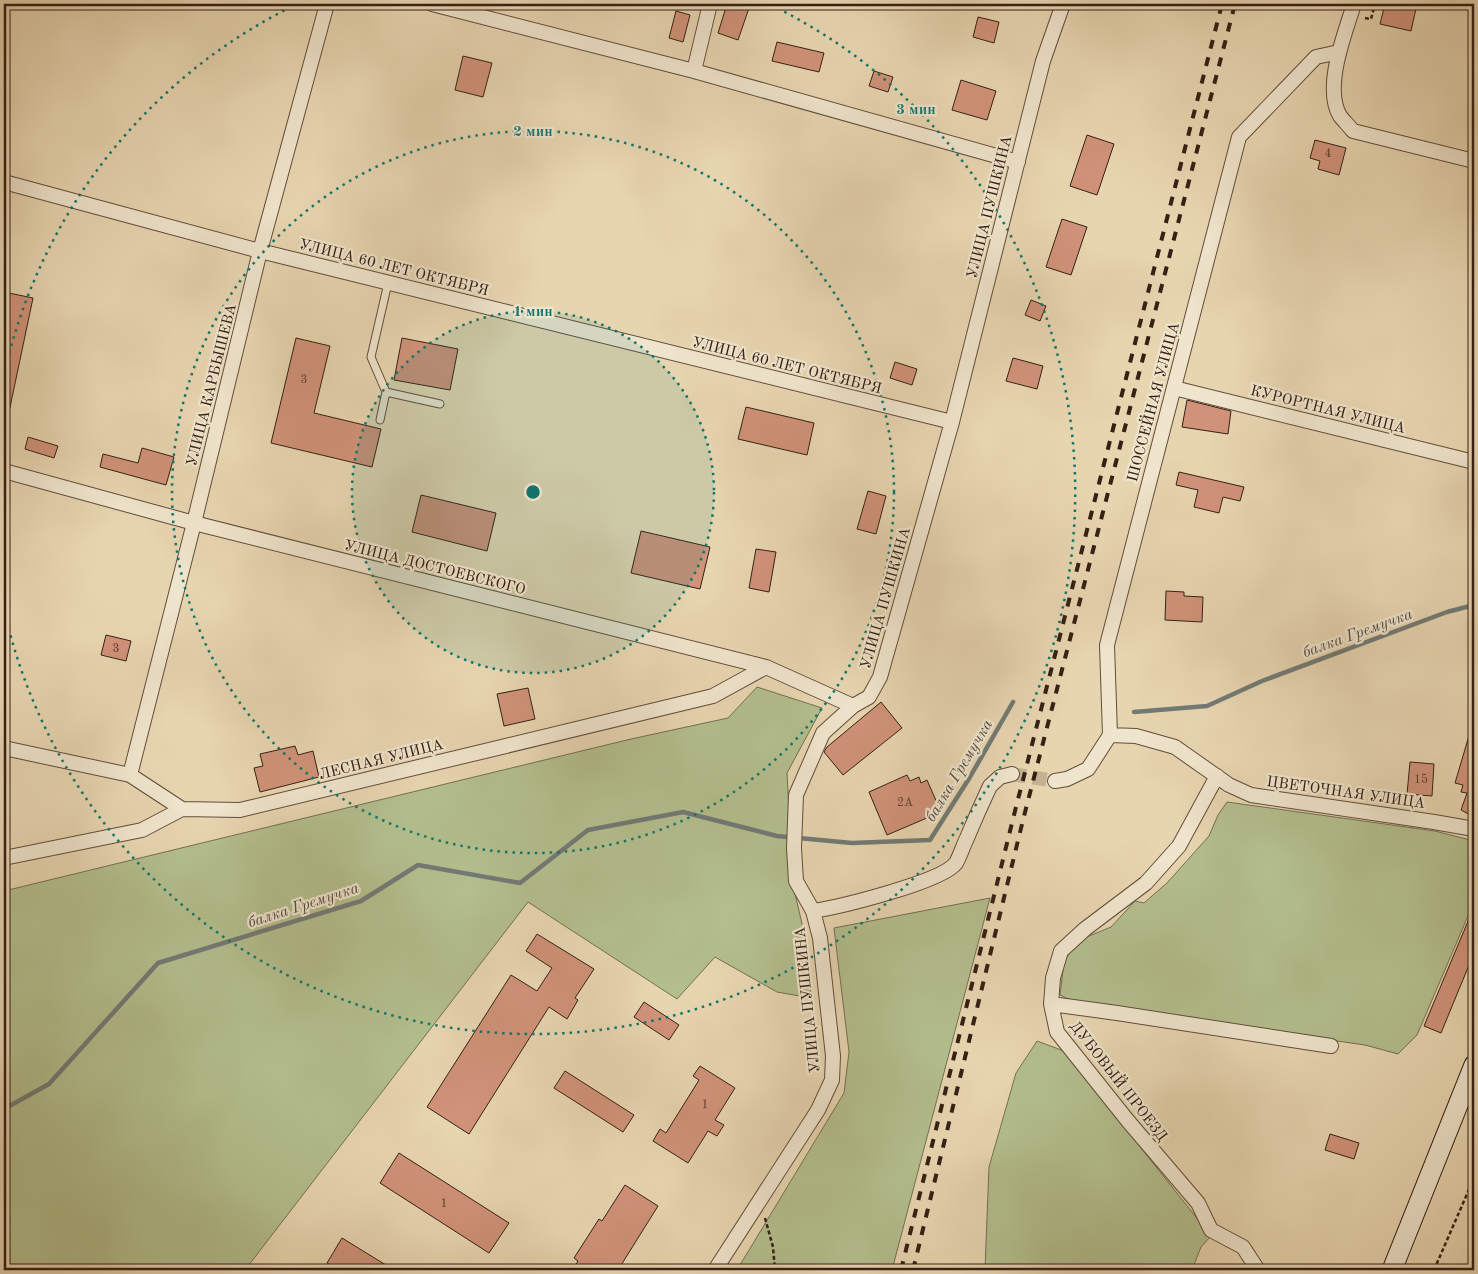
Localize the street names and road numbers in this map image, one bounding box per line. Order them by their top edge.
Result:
street label: УЛИЦА ПУШКИНА [965,134,1016,280]
street label: УЛИЦА 60 ЛЕТ ОКТЯБРЯ [297,238,490,299]
street label: УЛИЦА КАРБЫШЕВА [185,302,240,468]
street label: ШОССЕЙНАЯ УЛИЦА [1122,319,1183,484]
street label: УЛИЦА 60 ЛЕТ ОКТЯБРЯ [690,336,883,397]
street label: КУРОРТНАЯ УЛИЦА [1249,384,1407,437]
street label: УЛИЦА ПУШКИНА [859,525,914,671]
street label: УЛИЦА ДОСТОЕВСКОГО [342,539,527,598]
street label: ЛЕСНАЯ УЛИЦА [318,738,446,783]
street label: ЦВЕТОЧНАЯ УЛИЦА [1265,775,1427,812]
street label: УЛИЦА ПУШКИНА [793,926,824,1074]
street label: ДУБОВЫЙ ПРОЕЗД [1066,1017,1172,1145]

